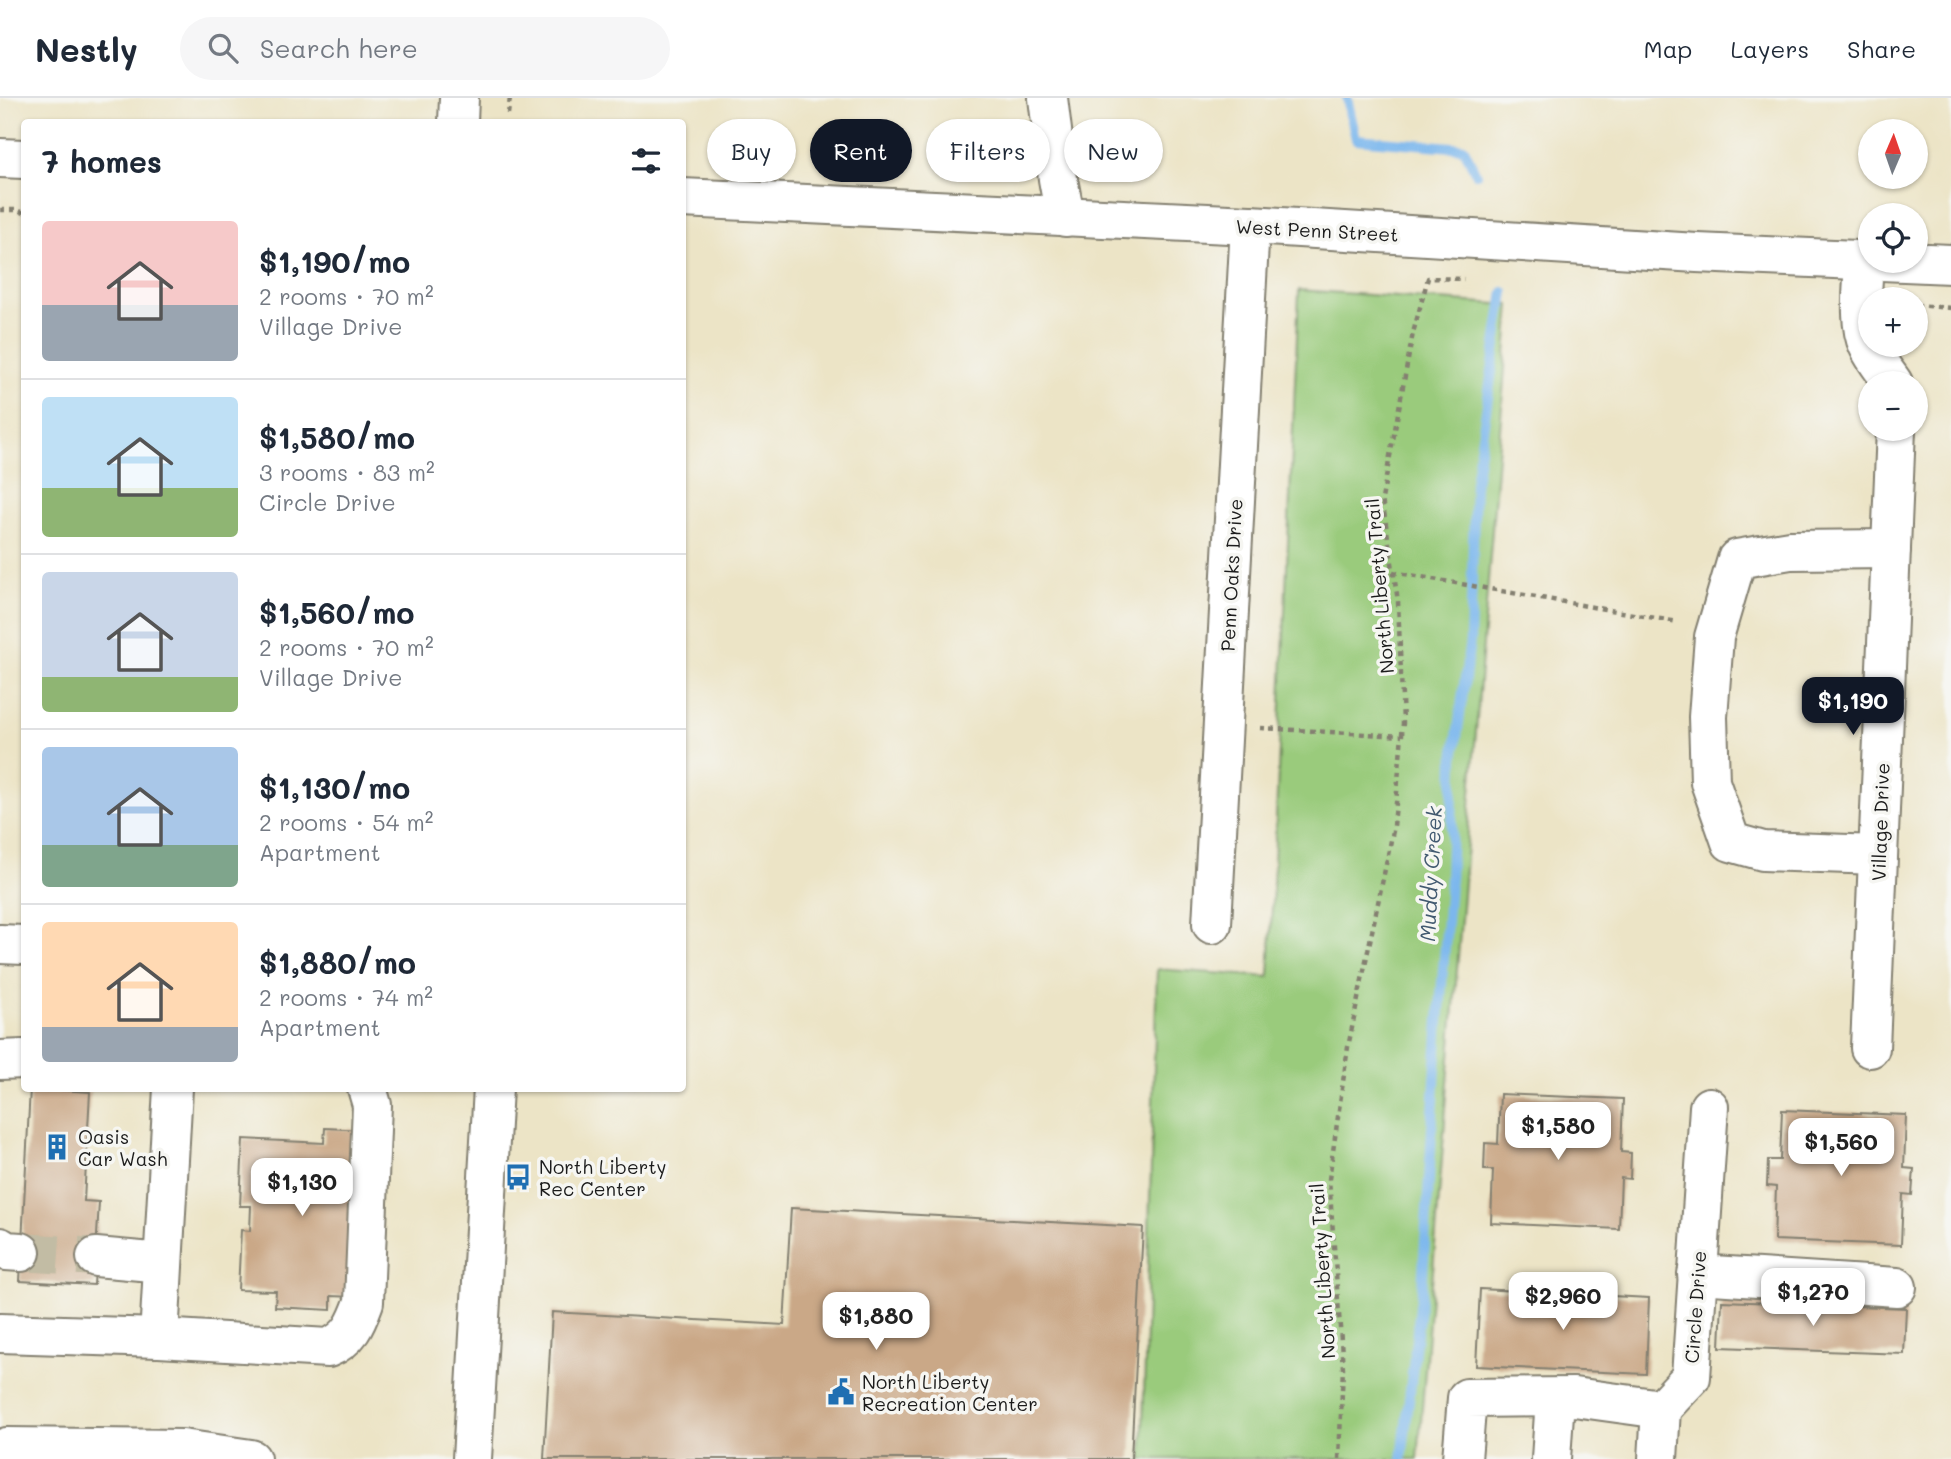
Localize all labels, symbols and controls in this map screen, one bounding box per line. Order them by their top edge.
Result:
search box [180,17,670,80]
text: Nestly [35,27,138,70]
icon: search [204,29,242,67]
text: Search here [260,31,418,65]
text: Map [1644,33,1692,64]
text: Layers [1730,33,1809,64]
text: Share [1847,33,1916,64]
chip: Buy [707,119,796,182]
chip: Rent [810,119,912,182]
chip: Filters [926,119,1050,182]
chip: New [1064,119,1163,182]
north arrow [1858,119,1928,189]
map controls [1858,119,1928,441]
text: 7 homes [42,141,162,181]
icon: filters [627,142,665,180]
button: locate [1858,203,1928,273]
street label: West Penn Street [1235,213,1399,247]
text: $1,190/mo [259,241,410,281]
icon: home [98,249,182,333]
text: 2 rooms · 70 m² [259,281,434,311]
button: + [1858,287,1928,357]
text: Village Drive [259,311,402,341]
button: − [1858,371,1928,441]
text: $1,580/mo [259,417,415,457]
icon: home [98,425,182,509]
text: 3 rooms · 83 m² [259,457,435,487]
text: Circle Drive [259,487,396,517]
street label: North Liberty Trail [1359,497,1399,675]
street label: Penn Oaks Drive [1215,498,1247,652]
text: $1,560/mo [259,592,415,632]
icon: home [98,600,182,684]
text: 2 rooms · 70 m² [259,632,434,662]
text: Village Drive [259,662,402,692]
pin: $1,190 [1796,678,1910,737]
text: $1,190 [1818,685,1888,715]
street label: Village Drive [1865,762,1895,882]
text: $1,130/mo [259,767,410,807]
icon: home [98,775,182,859]
water label: Muddy Creek [1413,805,1447,942]
text: 2 rooms · 54 m² [259,807,434,837]
text: Apartment [259,837,381,867]
text: $1,880/mo [259,942,416,982]
icon: home [98,950,182,1034]
text: 2 rooms · 74 m² [259,982,433,1012]
text: Apartment [259,1012,381,1042]
pin: $1,580 [1501,1102,1615,1162]
text: $1,580 [1521,1110,1595,1140]
pin: $1,560 [1784,1118,1898,1178]
place label: Oasis Car Wash [78,1124,168,1171]
text: $1,560 [1804,1126,1878,1156]
building icon: Oasis Car Wash [42,1132,72,1162]
place label: North Liberty Rec Center [539,1154,666,1201]
pin: $1,130 [245,1158,359,1218]
bus stop icon: North Liberty Rec Center [503,1162,533,1192]
text: $1,130 [267,1166,337,1196]
street label: North Liberty Trail [1303,1182,1341,1360]
street label: Circle Drive [1679,1250,1711,1364]
pin: $1,270 [1756,1268,1870,1328]
pin: $2,960 [1506,1272,1620,1332]
text: $1,270 [1777,1276,1849,1306]
text: $2,960 [1525,1280,1601,1310]
pin: $1,880 [819,1292,933,1352]
text: $1,880 [839,1300,913,1330]
place label: North Liberty Recreation Center [862,1369,1038,1416]
public building icon: North Liberty Recreation Center [826,1377,856,1407]

